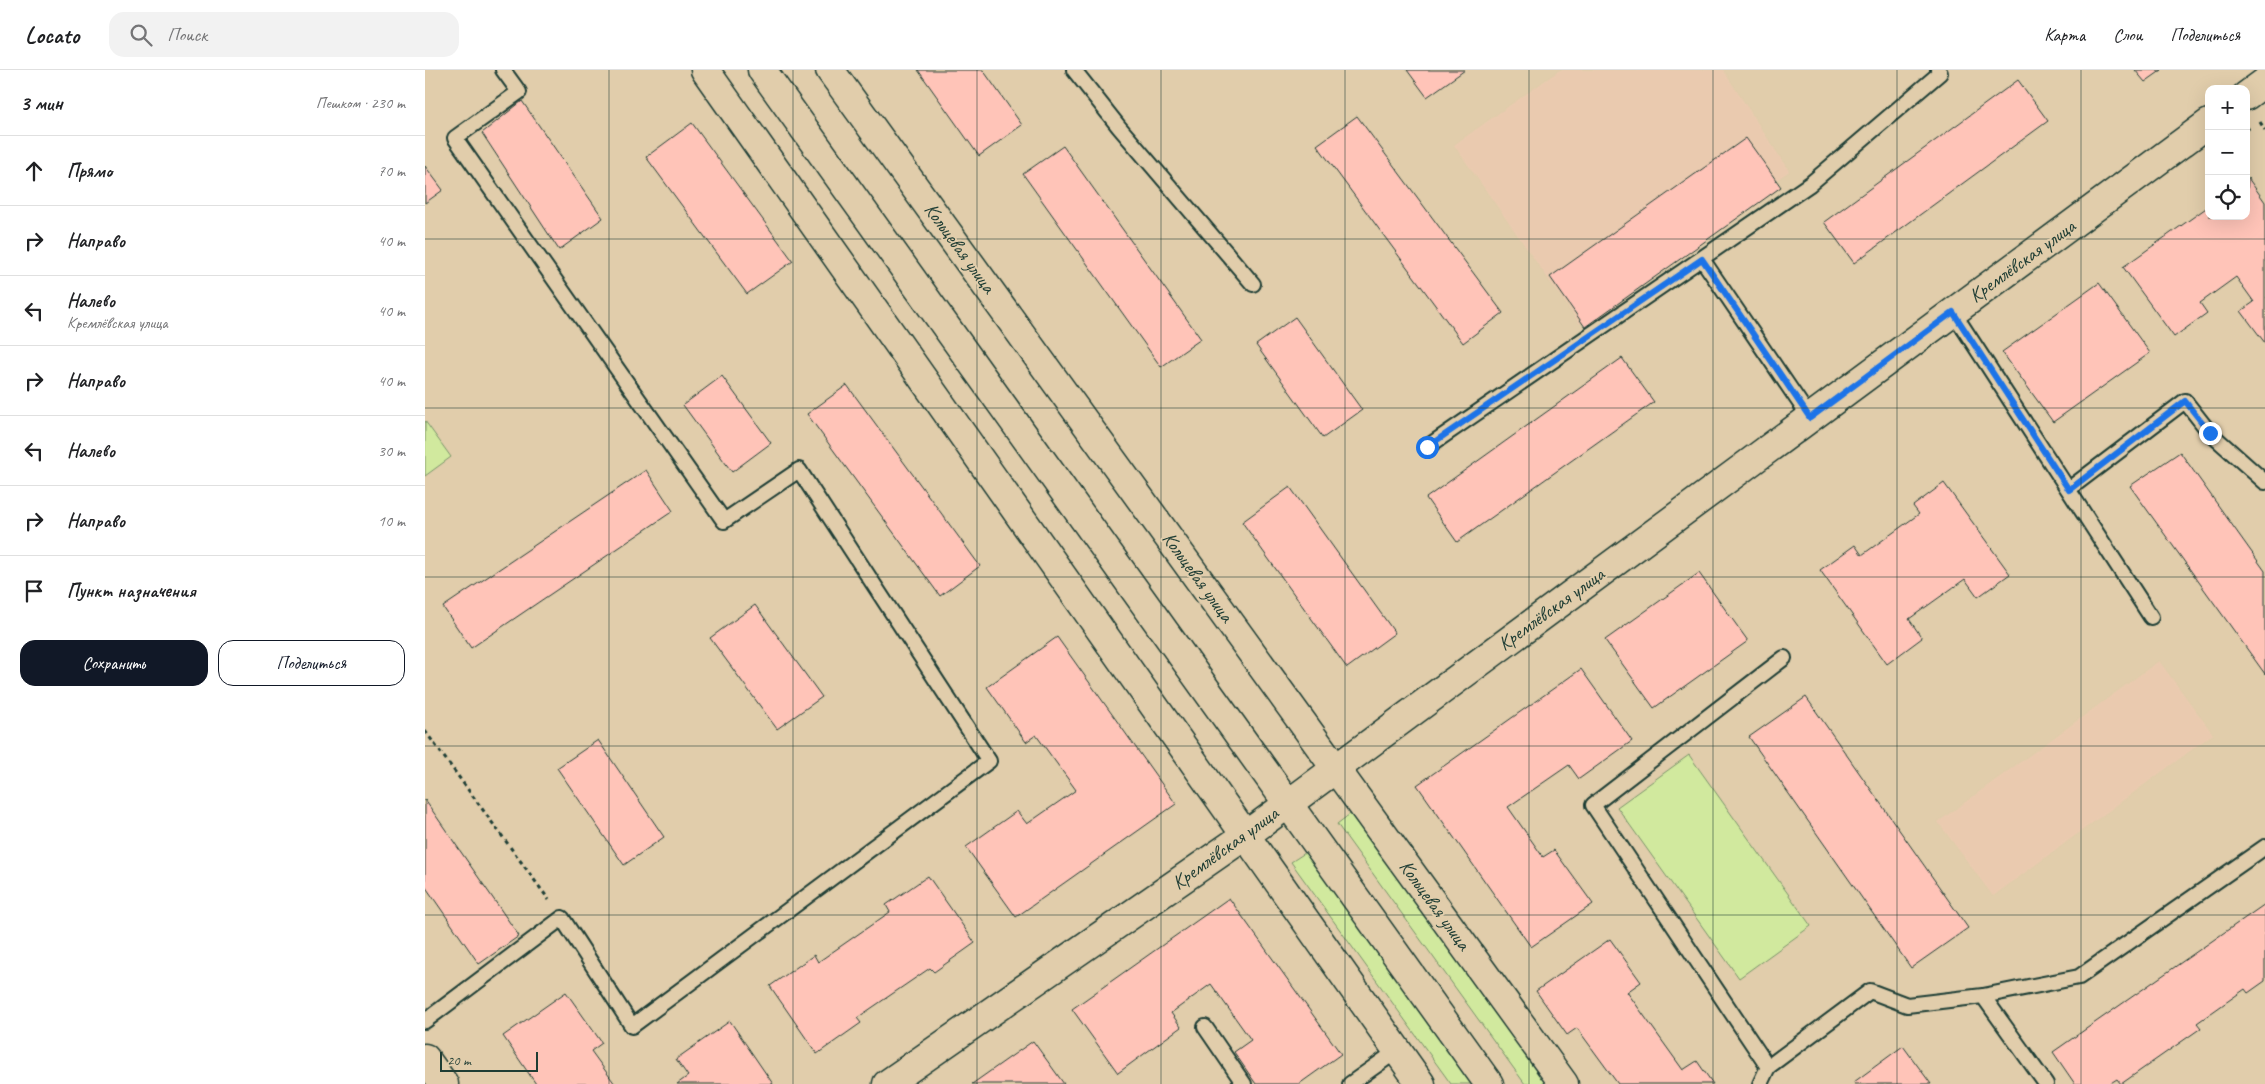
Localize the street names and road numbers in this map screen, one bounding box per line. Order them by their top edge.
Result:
street label: Кольцевая улица [919,198,1002,299]
street label: Кремлёвская улица [1964,213,2082,308]
street label: Кольцевая улица [1157,527,1240,628]
street label: Кремлёвская улица [1493,561,1611,656]
street label: Кремлёвская улица [1167,800,1285,895]
street label: Кольцевая улица [1394,855,1477,956]

